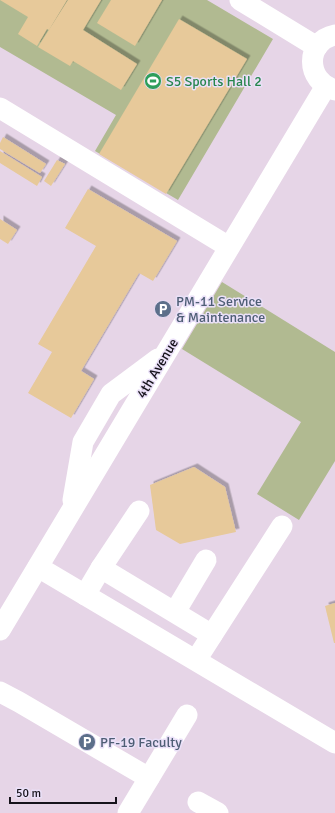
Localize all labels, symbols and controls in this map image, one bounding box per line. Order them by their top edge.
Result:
sports icon: S5 Sports Hall 2 [143,71,163,91]
place label: S5 Sports Hall 2 [166,73,262,90]
place label: PM-11 Service & Maintenance [176,293,265,326]
parking icon: PM-11 Service & Maintenance [153,299,173,319]
street label: 4th Avenue [133,335,182,401]
parking icon: PF-19 Faculty [77,732,97,752]
place label: PF-19 Faculty [100,734,182,751]
scale bar [10,779,116,805]
text: 50 m [16,786,41,801]

